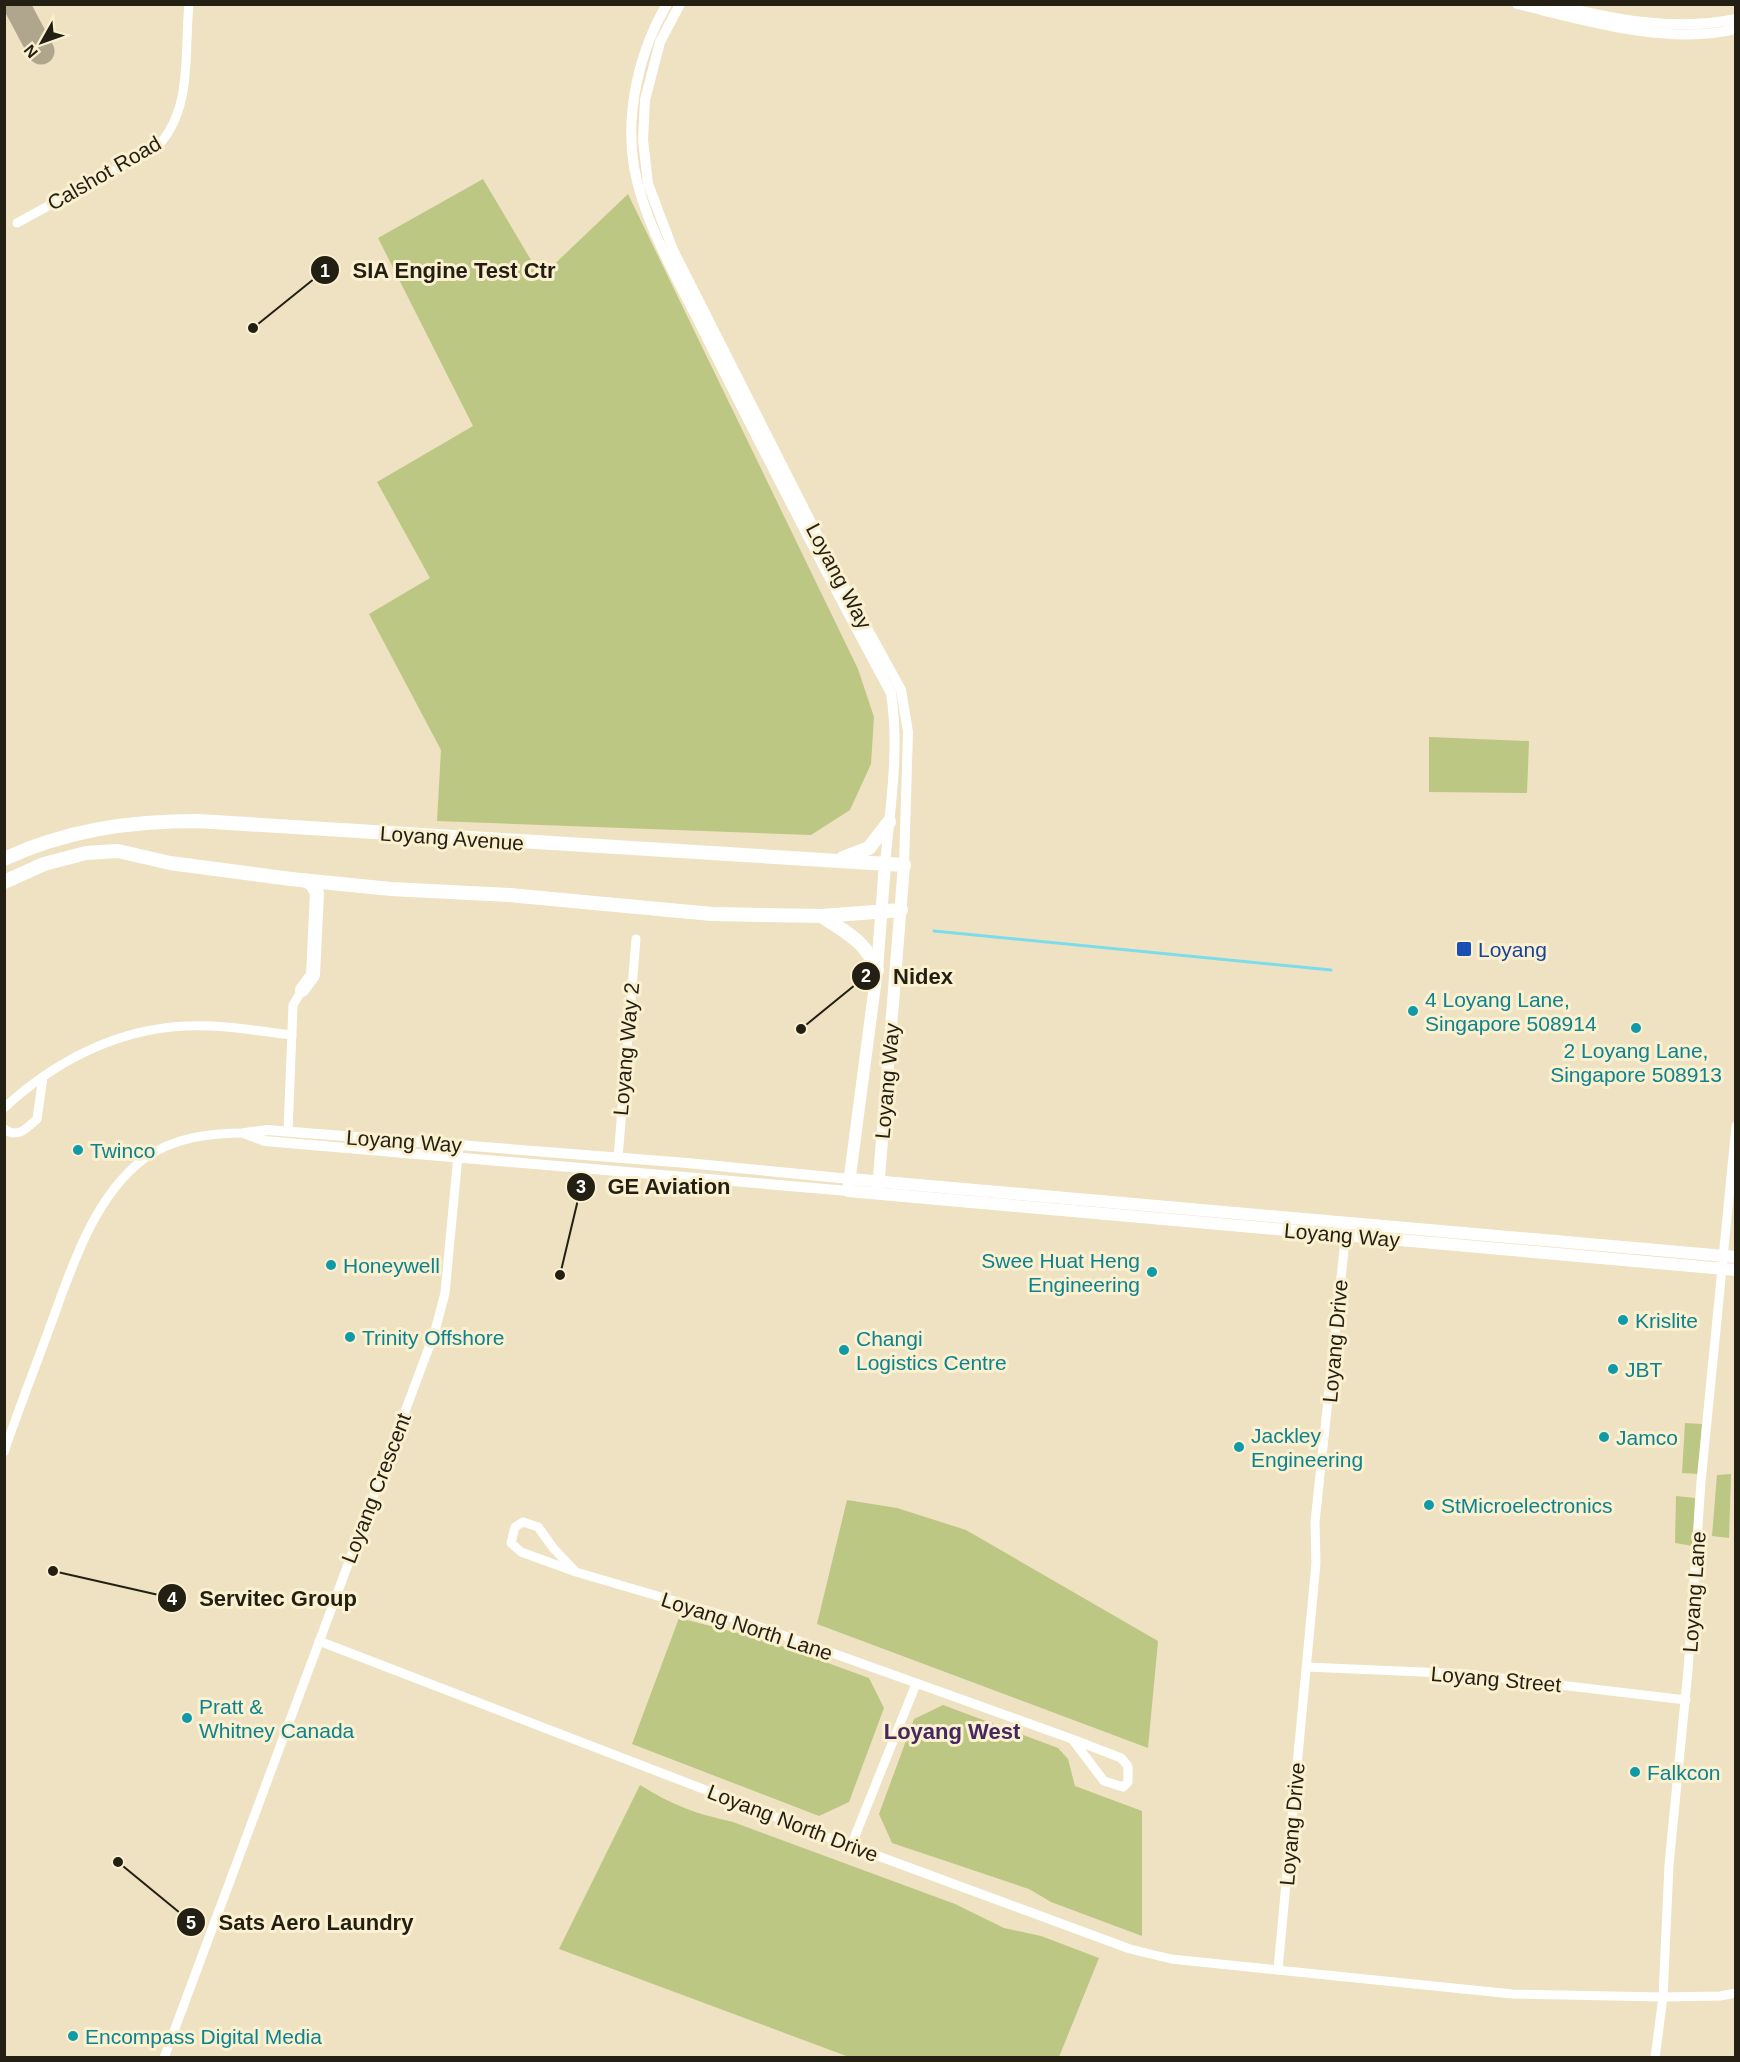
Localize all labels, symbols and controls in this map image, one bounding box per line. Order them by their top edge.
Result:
north arrow [12,12,72,72]
text: N [21,41,41,61]
street label: Calshot Road [43,131,165,215]
callout: SIA Engine Test Ctr [310,250,568,290]
text: SIA Engine Test Ctr [353,258,556,283]
text: 1 [320,261,330,281]
street label: Loyang Way [802,519,877,633]
street label: Loyang Avenue [379,821,525,855]
place label: Loyang [1478,938,1547,961]
marker: Loyang [1455,940,1473,958]
callout: Nidex [851,956,965,996]
text: Nidex [893,964,954,989]
text: 2 [861,966,871,986]
street label: Loyang Way 2 [609,982,643,1116]
place label: 4 Loyang Lane, Singapore 508914 [1425,988,1597,1035]
marker: 4 Loyang Lane, Singapore 508914 [1406,1004,1420,1018]
marker: 2 Loyang Lane, Singapore 508913 [1629,1021,1643,1035]
street label: Loyang Way [870,1022,904,1140]
place label: 2 Loyang Lane, Singapore 508913 [1550,1039,1722,1086]
street label: Loyang Way [345,1125,463,1157]
place label: Twinco [90,1139,155,1162]
marker: Twinco [71,1143,85,1157]
callout: GE Aviation [566,1167,743,1207]
text: GE Aviation [607,1174,731,1199]
text: 3 [576,1177,586,1197]
street label: Loyang Way [1283,1218,1401,1252]
place label: Swee Huat Heng Engineering [981,1249,1140,1296]
place label: Honeywell [343,1254,440,1277]
marker: Honeywell [324,1258,338,1272]
marker: Swee Huat Heng Engineering [1145,1265,1159,1279]
street label: Loyang Drive [1318,1278,1352,1404]
place label: Krislite [1635,1309,1698,1332]
marker: Krislite [1616,1313,1630,1327]
place label: Trinity Offshore [362,1326,504,1349]
place label: Changi Logistics Centre [856,1327,1007,1374]
marker: Trinity Offshore [343,1330,357,1344]
marker: Changi Logistics Centre [837,1343,851,1357]
place label: JBT [1625,1358,1663,1381]
marker: JBT [1606,1362,1620,1376]
street label: Loyang Crescent [337,1410,415,1566]
place label: Jackley Engineering [1251,1424,1363,1471]
place label: Jamco [1616,1426,1678,1449]
marker: Jamco [1597,1430,1611,1444]
marker: Jackley Engineering [1232,1440,1246,1454]
place label: StMicroelectronics [1441,1494,1613,1517]
marker: StMicroelectronics [1422,1498,1436,1512]
street label: Loyang Lane [1678,1531,1710,1653]
callout: Servitec Group [157,1578,369,1618]
text: Servitec Group [199,1586,357,1611]
street label: Loyang North Lane [658,1587,836,1665]
text: 4 [167,1589,177,1609]
street label: Loyang Street [1430,1662,1562,1696]
place label: Pratt & Whitney Canada [199,1695,355,1742]
marker: Pratt & Whitney Canada [180,1711,194,1725]
district label: Loyang West [884,1719,1021,1744]
street label: Loyang Drive [1275,1761,1309,1887]
place label: Falkcon [1647,1761,1721,1784]
marker: Falkcon [1628,1765,1642,1779]
street label: Loyang North Drive [704,1780,882,1866]
callout: Sats Aero Laundry [176,1902,426,1942]
text: Sats Aero Laundry [219,1910,414,1935]
text: 5 [186,1913,196,1933]
place label: Encompass Digital Media [85,2025,322,2048]
marker: Encompass Digital Media [66,2029,80,2043]

